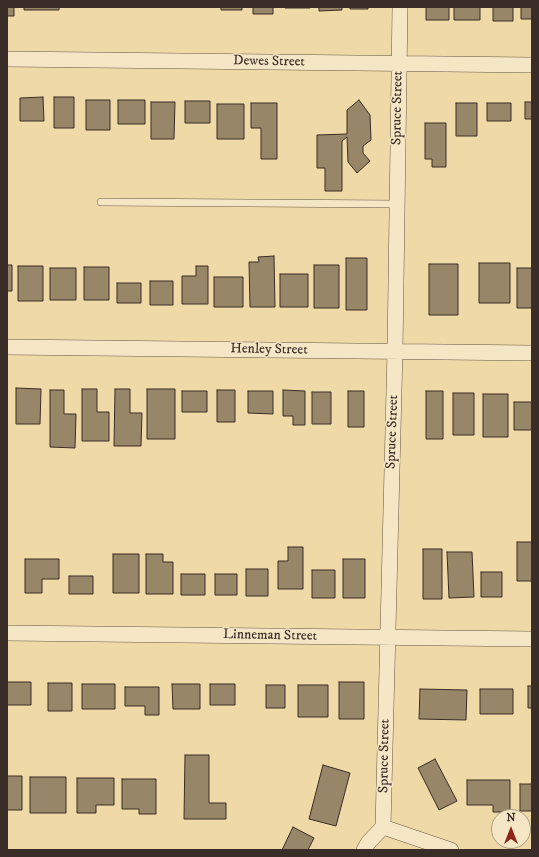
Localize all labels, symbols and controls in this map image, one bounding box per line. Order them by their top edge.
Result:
street label: Dewes Street [233,53,305,71]
street label: Spruce Street [389,71,407,145]
street label: Henley Street [230,341,308,359]
street label: Spruce Street [383,395,403,469]
street label: Linneman Street [223,627,317,645]
street label: Spruce Street [376,719,394,793]
north arrow [491,809,531,849]
text: N [506,811,516,825]

